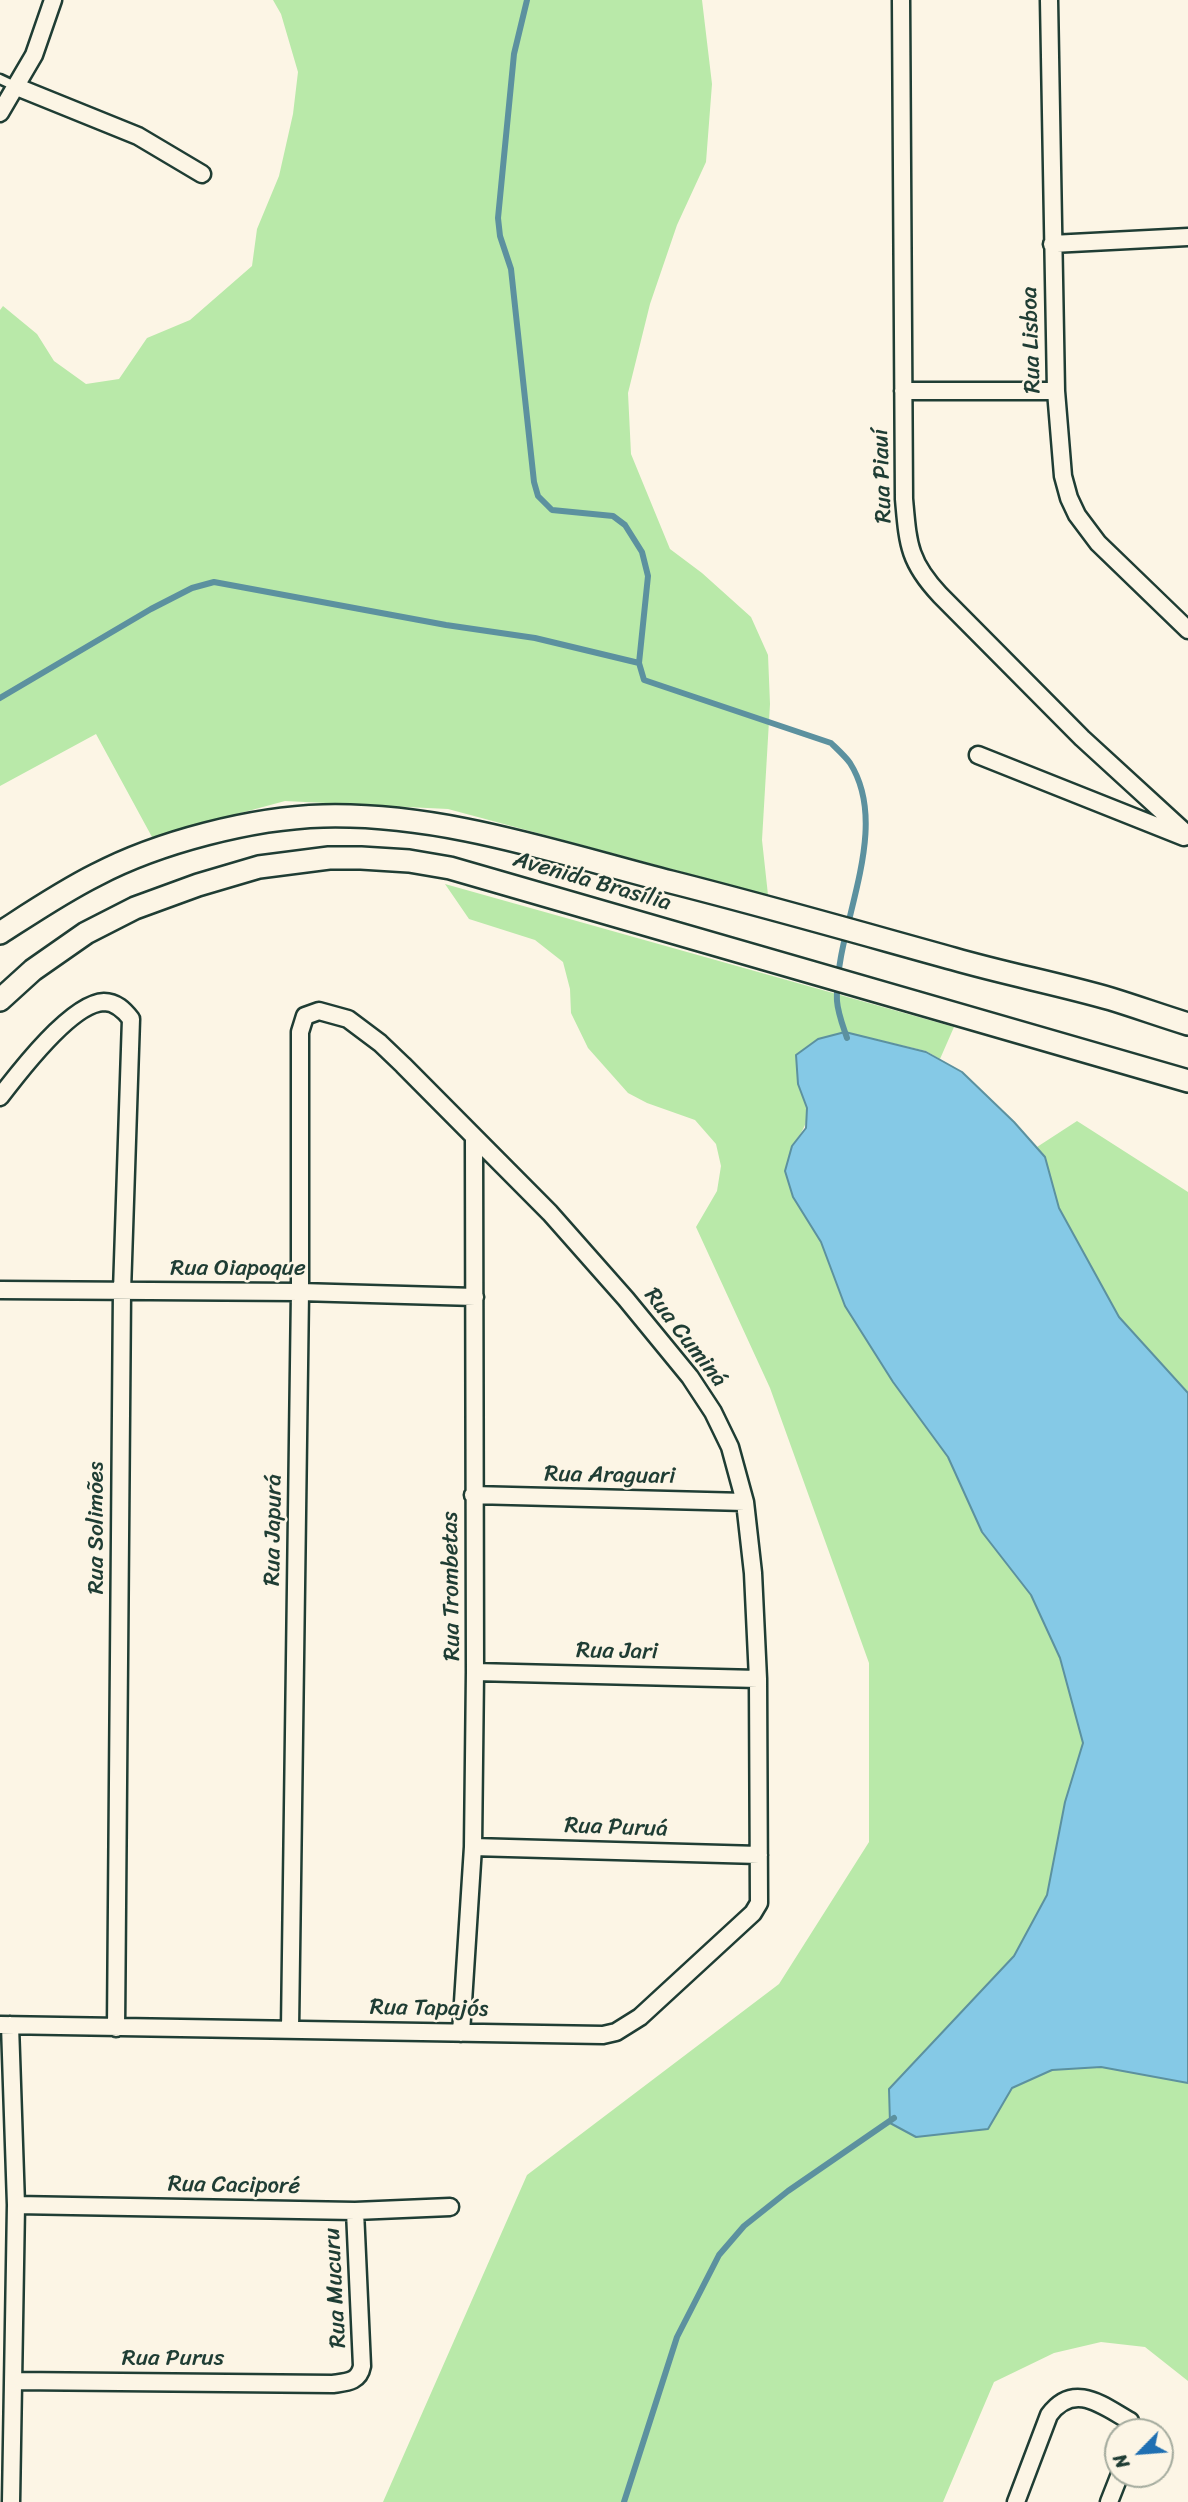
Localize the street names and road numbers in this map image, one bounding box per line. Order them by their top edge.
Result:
street label: Rua Lisboa [1016,286,1048,394]
street label: Rua Piauí [868,428,898,524]
street label: Avenida Brasília [510,846,674,918]
street label: Rua Oiapoque [170,1255,306,1283]
street label: Rua Cuminá [638,1283,732,1393]
street label: Rua Araguari [544,1461,676,1491]
street label: Rua Solimões [83,1462,111,1594]
street label: Rua Japurá [259,1474,289,1586]
street label: Rua Trombetas [437,1511,467,1661]
street label: Rua Jari [576,1637,658,1667]
street label: Rua Puruá [564,1812,668,1844]
street label: Rua Tapajós [370,1994,488,2024]
street label: Rua Caciporé [168,2171,300,2201]
street label: Rua Mucuru [319,2227,353,2349]
street label: Rua Purus [122,2345,224,2373]

